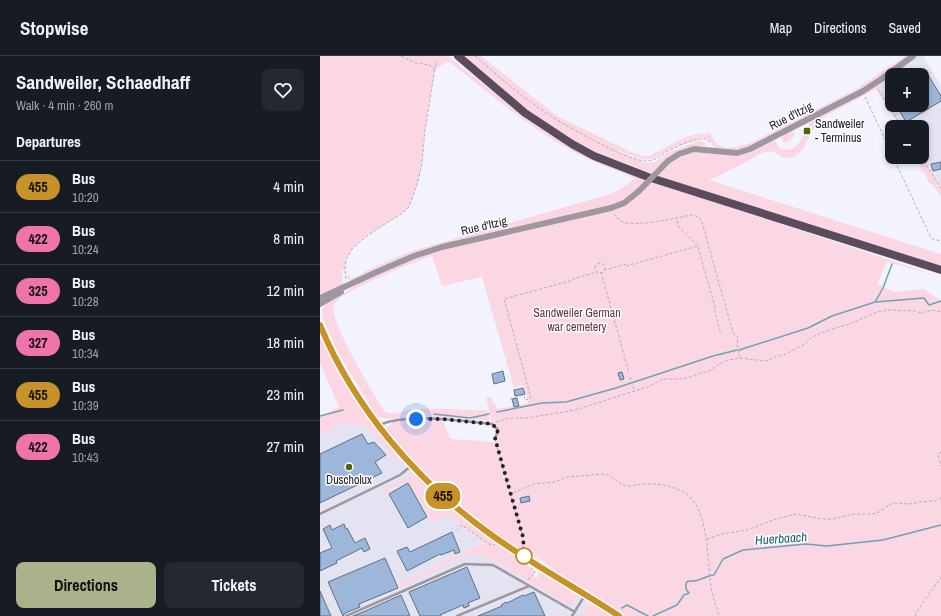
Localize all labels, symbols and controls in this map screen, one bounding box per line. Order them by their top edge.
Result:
text: Stopwise [20,15,88,41]
text: Map [770,19,792,37]
text: Directions [814,19,866,37]
text: Saved [888,19,921,37]
map controls [885,68,929,164]
button: + [885,68,929,112]
text: Sandweiler, Schaedhaff [16,69,190,95]
button: heart [262,69,304,111]
text: Walk · 4 min · 260 m [16,97,113,114]
street label: Rue d'Itzig [767,98,816,134]
place label: Sandweiler - Terminus [815,116,865,146]
button: − [885,120,929,164]
marker: Sandweiler - Terminus [802,126,812,136]
text: Departures [16,131,81,152]
text: Bus [72,168,95,189]
text: 4 min [273,176,304,197]
text: 455 [28,178,48,196]
text: 10:20 [72,189,99,206]
street label: Rue d'Itzig [459,213,509,239]
text: Bus [72,220,95,241]
text: 8 min [273,228,304,249]
text: 422 [28,230,48,248]
text: 10:24 [72,241,99,258]
text: Bus [72,272,95,293]
text: 12 min [266,280,304,301]
text: 325 [28,282,48,300]
text: 10:28 [72,293,99,310]
park label: Sandweiler German war cemetery [533,305,621,335]
text: Bus [72,324,95,345]
text: 18 min [266,332,304,353]
text: 327 [28,334,48,352]
text: 10:34 [72,345,99,362]
text: Bus [72,376,95,397]
text: 23 min [266,384,304,405]
text: 455 [28,386,48,404]
text: 10:39 [72,397,99,414]
your location [406,409,426,429]
text: Bus [72,428,95,449]
text: 27 min [266,436,304,457]
text: 422 [28,438,48,456]
text: 10:43 [72,449,99,466]
marker: Duscholux [344,462,354,472]
place label: Duscholux [326,472,372,488]
line badge: 455 [420,483,466,509]
text: 455 [433,487,453,505]
water label: Huerbaach [754,528,808,549]
unlabelled marker [515,547,533,565]
button: Directions [16,562,156,608]
button: Tickets [164,562,304,608]

